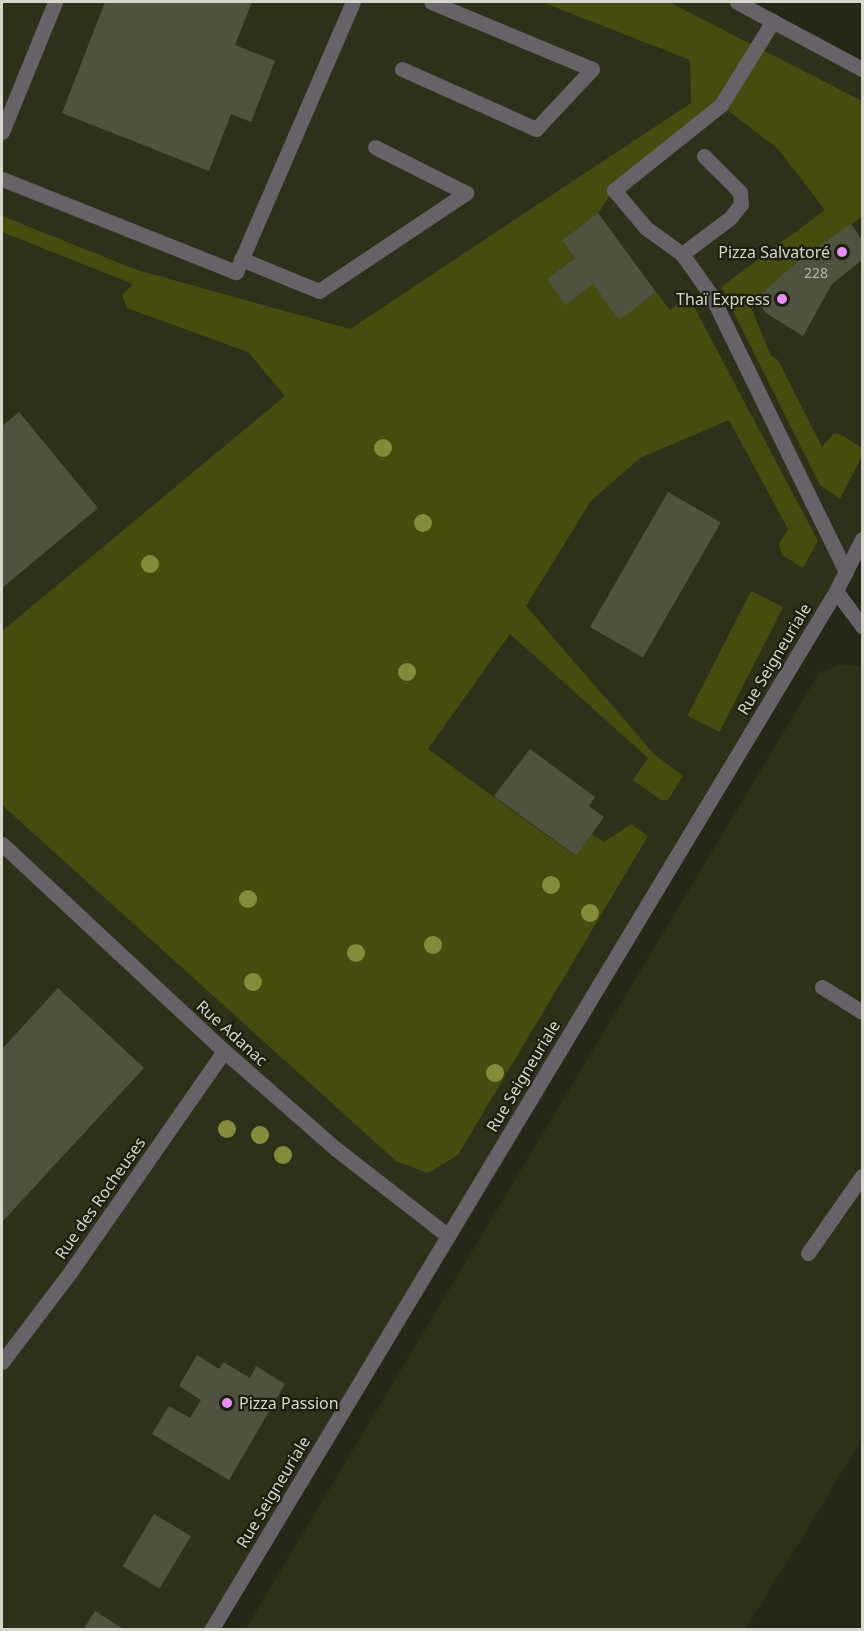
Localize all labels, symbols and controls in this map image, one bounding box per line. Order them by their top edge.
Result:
place label: Pizza Salvatoré [718,242,830,262]
marker: Pizza Salvatoré [835,245,849,259]
house number: 228 [804,265,828,281]
place label: Thaï Express [676,289,770,309]
marker: Thaï Express [775,292,789,306]
street label: Rue Seigneuriale [733,600,815,718]
street label: Rue Adanac [193,996,271,1070]
street label: Rue Seigneuriale [482,1017,564,1135]
street label: Rue des Rocheuses [51,1133,149,1263]
place label: Pizza Passion [239,1393,339,1413]
marker: Pizza Passion [220,1396,234,1410]
street label: Rue Seigneuriale [232,1433,314,1551]

